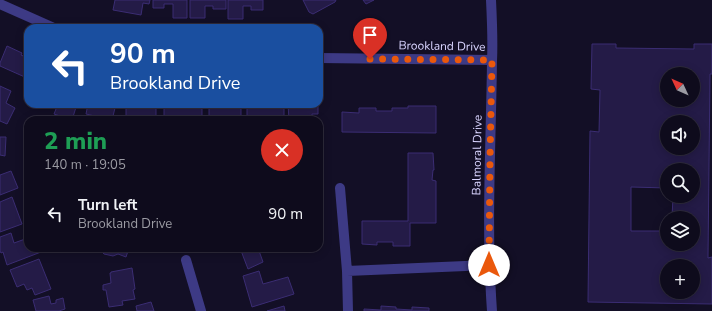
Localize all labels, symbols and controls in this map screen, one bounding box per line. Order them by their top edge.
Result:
pin [353,18,387,59]
icon: arrive [359,24,381,46]
text: 90 m [110,35,176,73]
street label: Brookland Drive [398,37,486,55]
icon: left [44,40,96,92]
north arrow [660,67,700,107]
map controls [660,67,700,299]
text: Brookland Drive [110,71,240,95]
street label: Balmoral Drive [468,115,486,195]
button: sound [660,115,700,155]
text: 2 min [44,125,107,157]
button: close [261,129,303,171]
text: 140 m · 19:05 [44,156,126,174]
button: search [660,163,700,203]
text: Turn left [78,195,137,215]
icon: left [44,203,66,225]
text: 90 m [268,204,303,224]
button: layers [660,211,700,251]
text: Brookland Drive [78,215,172,233]
position arrow [468,244,510,286]
button: + [660,259,700,299]

